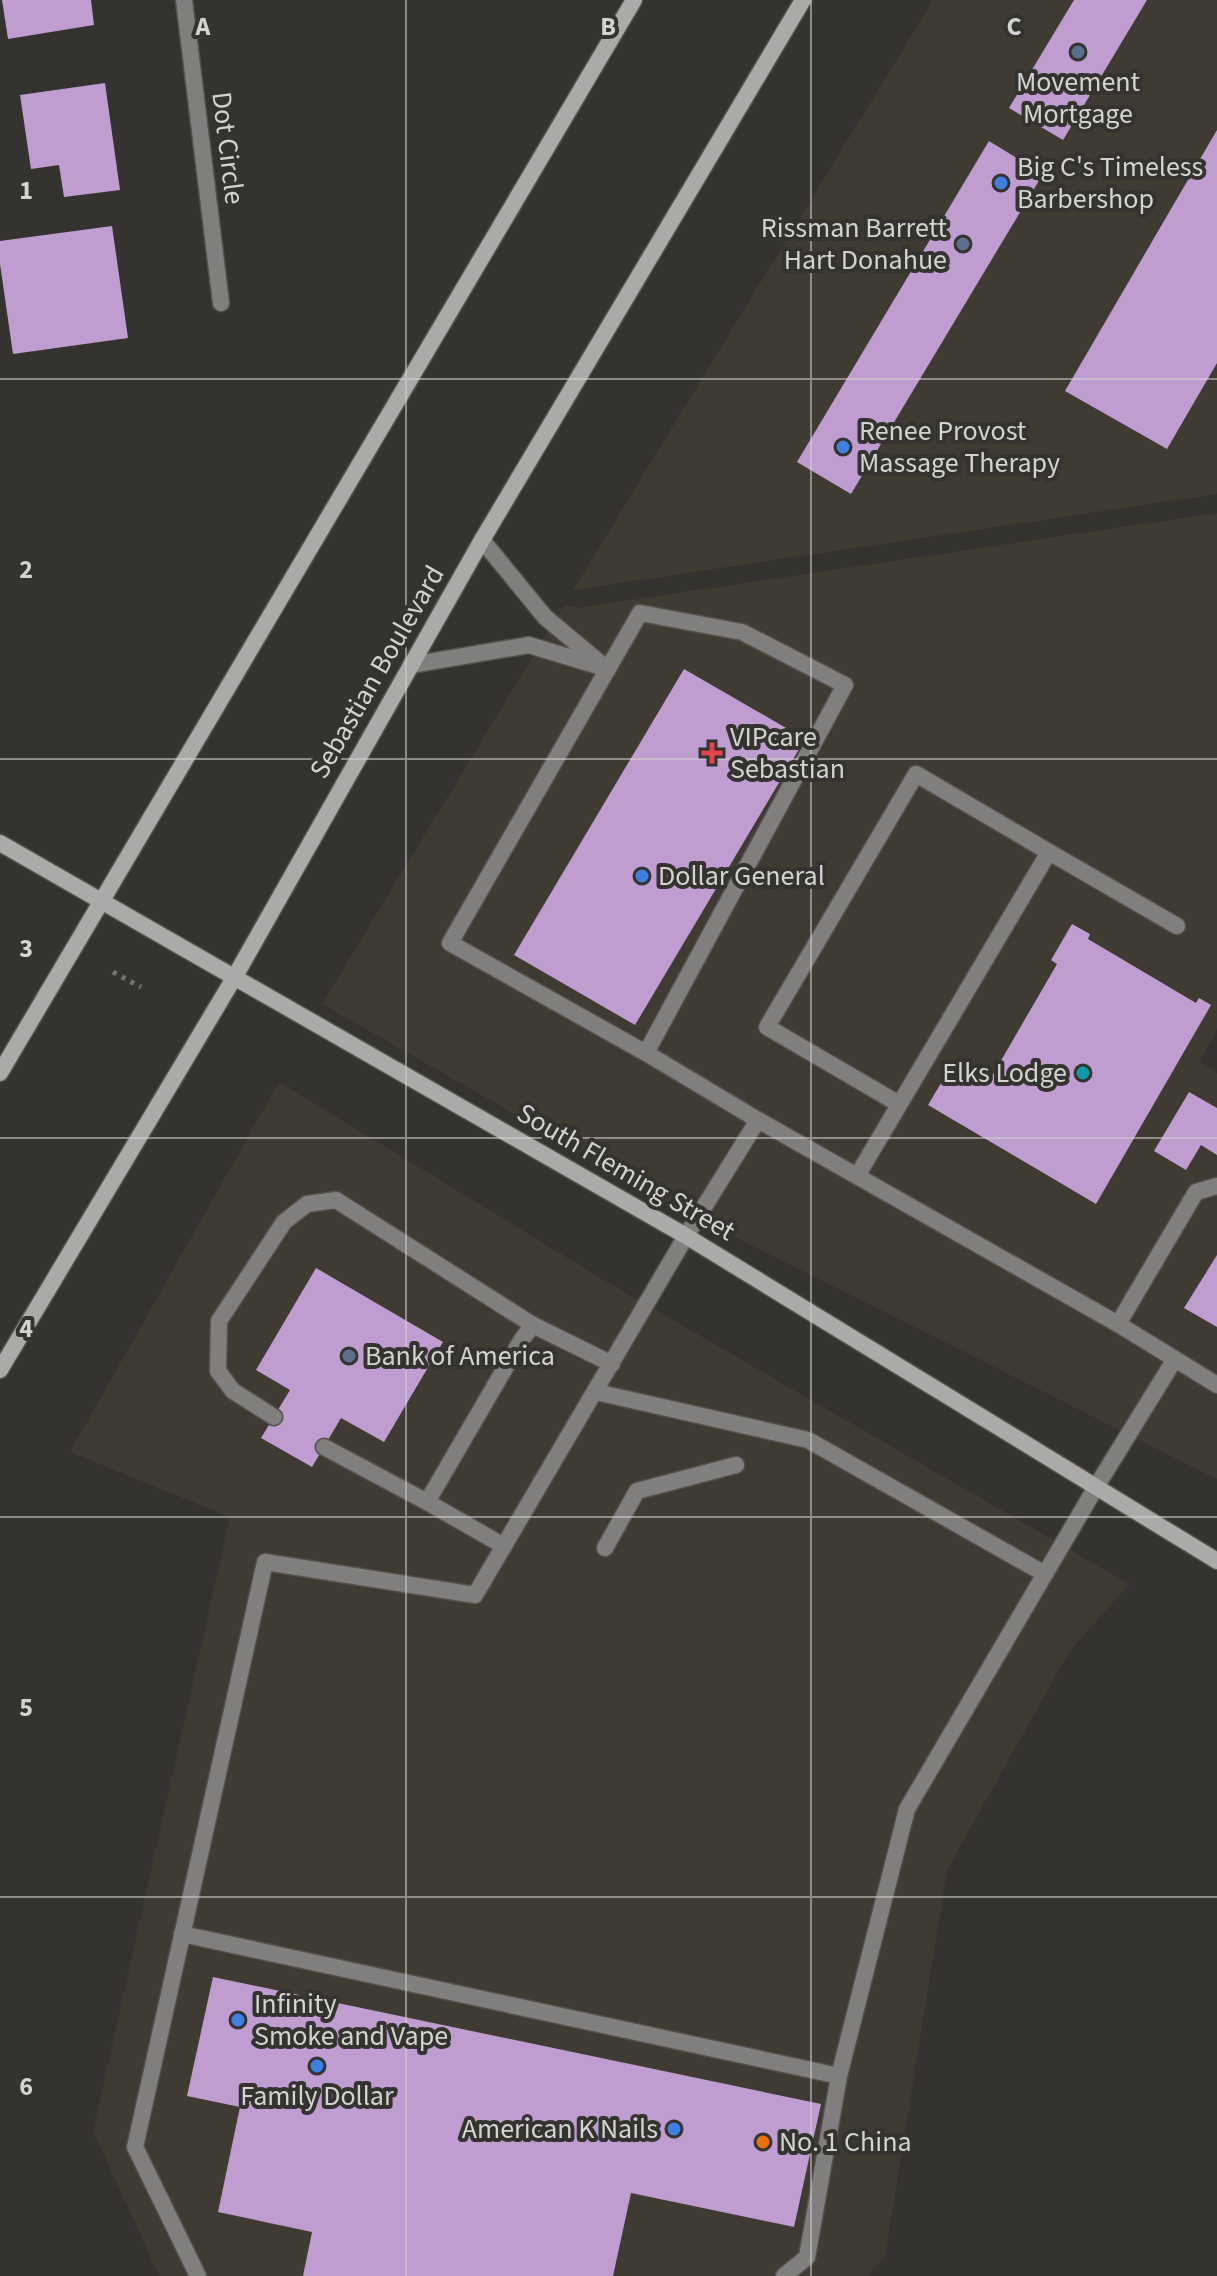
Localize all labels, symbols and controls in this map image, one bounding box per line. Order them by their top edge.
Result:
text: A [195,8,212,45]
text: B [600,8,616,45]
text: C [1006,8,1022,45]
marker: Movement Mortgage [1069,43,1087,61]
place label: Movement Mortgage [1016,62,1141,134]
street label: Dot Circle [201,89,255,207]
place label: Big C's Timeless Barbershop [1017,147,1203,219]
text: 1 [19,172,33,209]
marker: Big C's Timeless Barbershop [992,174,1010,192]
place label: Rissman Barrett Hart Donahue [761,208,948,280]
marker: Rissman Barrett Hart Donahue [954,235,972,253]
place label: Renee Provost Massage Therapy [859,411,1060,483]
marker: Renee Provost Massage Therapy [834,438,852,456]
text: 2 [19,551,33,588]
street label: Sebastian Boulevard [300,558,454,786]
place label: VIPcare Sebastian [730,717,845,789]
marker: VIPcare Sebastian [701,742,723,764]
place label: Dollar General [658,856,825,896]
marker: Dollar General [633,867,651,885]
text: 3 [19,930,33,967]
place label: Elks Lodge [942,1053,1067,1093]
marker: Elks Lodge [1074,1064,1092,1082]
street label: South Fleming Street [510,1093,743,1251]
text: 4 [19,1310,33,1347]
place label: Bank of America [365,1336,555,1376]
marker: Bank of America [340,1347,358,1365]
text: 5 [19,1689,33,1726]
place label: Infinity Smoke and Vape [254,1984,448,2056]
marker: Infinity Smoke and Vape [229,2011,247,2029]
marker: Family Dollar [308,2057,326,2075]
text: 6 [19,2068,33,2105]
place label: Family Dollar [240,2076,394,2116]
place label: American K Nails [462,2109,658,2149]
marker: American K Nails [665,2120,683,2138]
place label: No. 1 China [779,2122,912,2162]
marker: No. 1 China [754,2133,772,2151]

